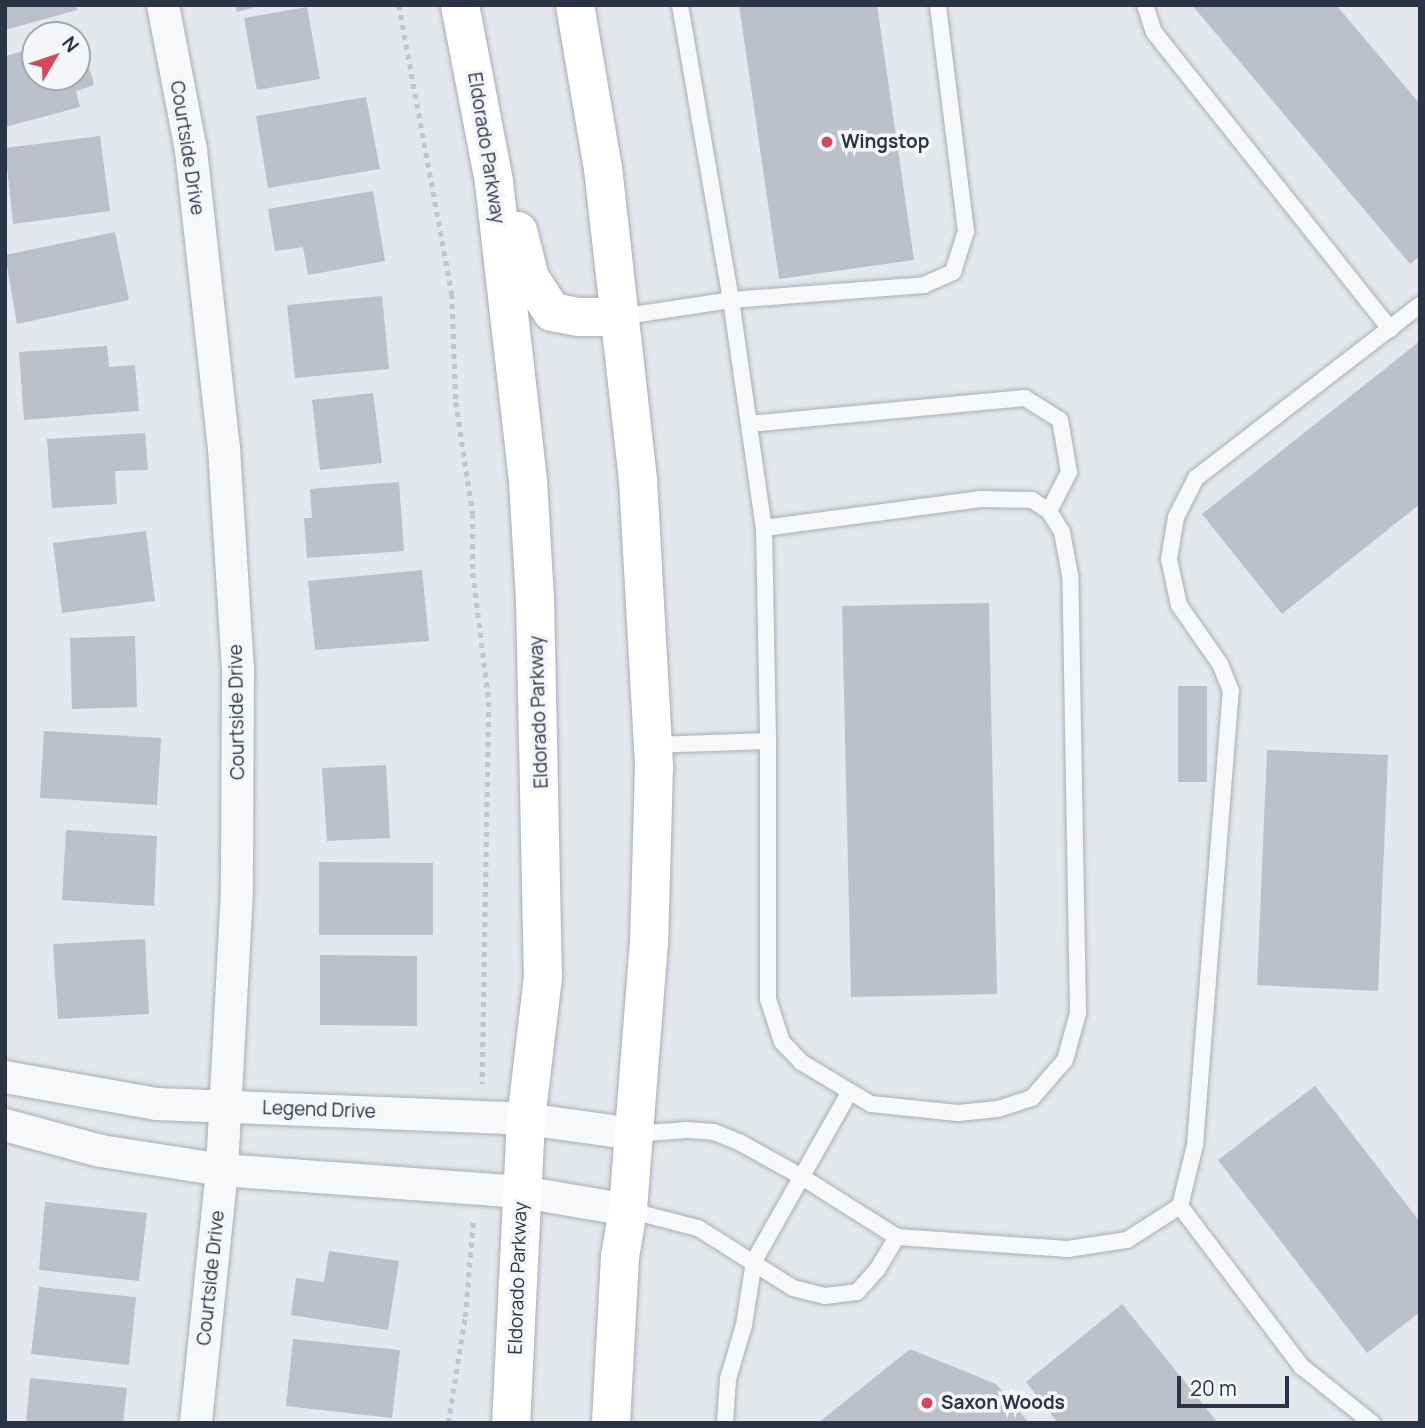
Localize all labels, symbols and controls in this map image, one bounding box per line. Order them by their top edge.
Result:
north arrow [21,21,91,91]
text: N [56,31,85,58]
street label: Eldorado Parkway [463,71,509,225]
street label: Courtside Drive [165,79,209,217]
place label: Wingstop [841,131,930,153]
marker: Wingstop [819,134,835,150]
street label: Eldorado Parkway [525,635,553,789]
street label: Courtside Drive [224,644,250,780]
street label: Legend Drive [262,1097,376,1123]
street label: Eldorado Parkway [504,1201,532,1355]
street label: Courtside Drive [193,1209,229,1347]
scale bar [1180,1362,1292,1406]
text: 20 m [1190,1374,1237,1402]
place label: Saxon Woods [941,1392,1065,1414]
marker: Saxon Woods [919,1395,935,1411]

